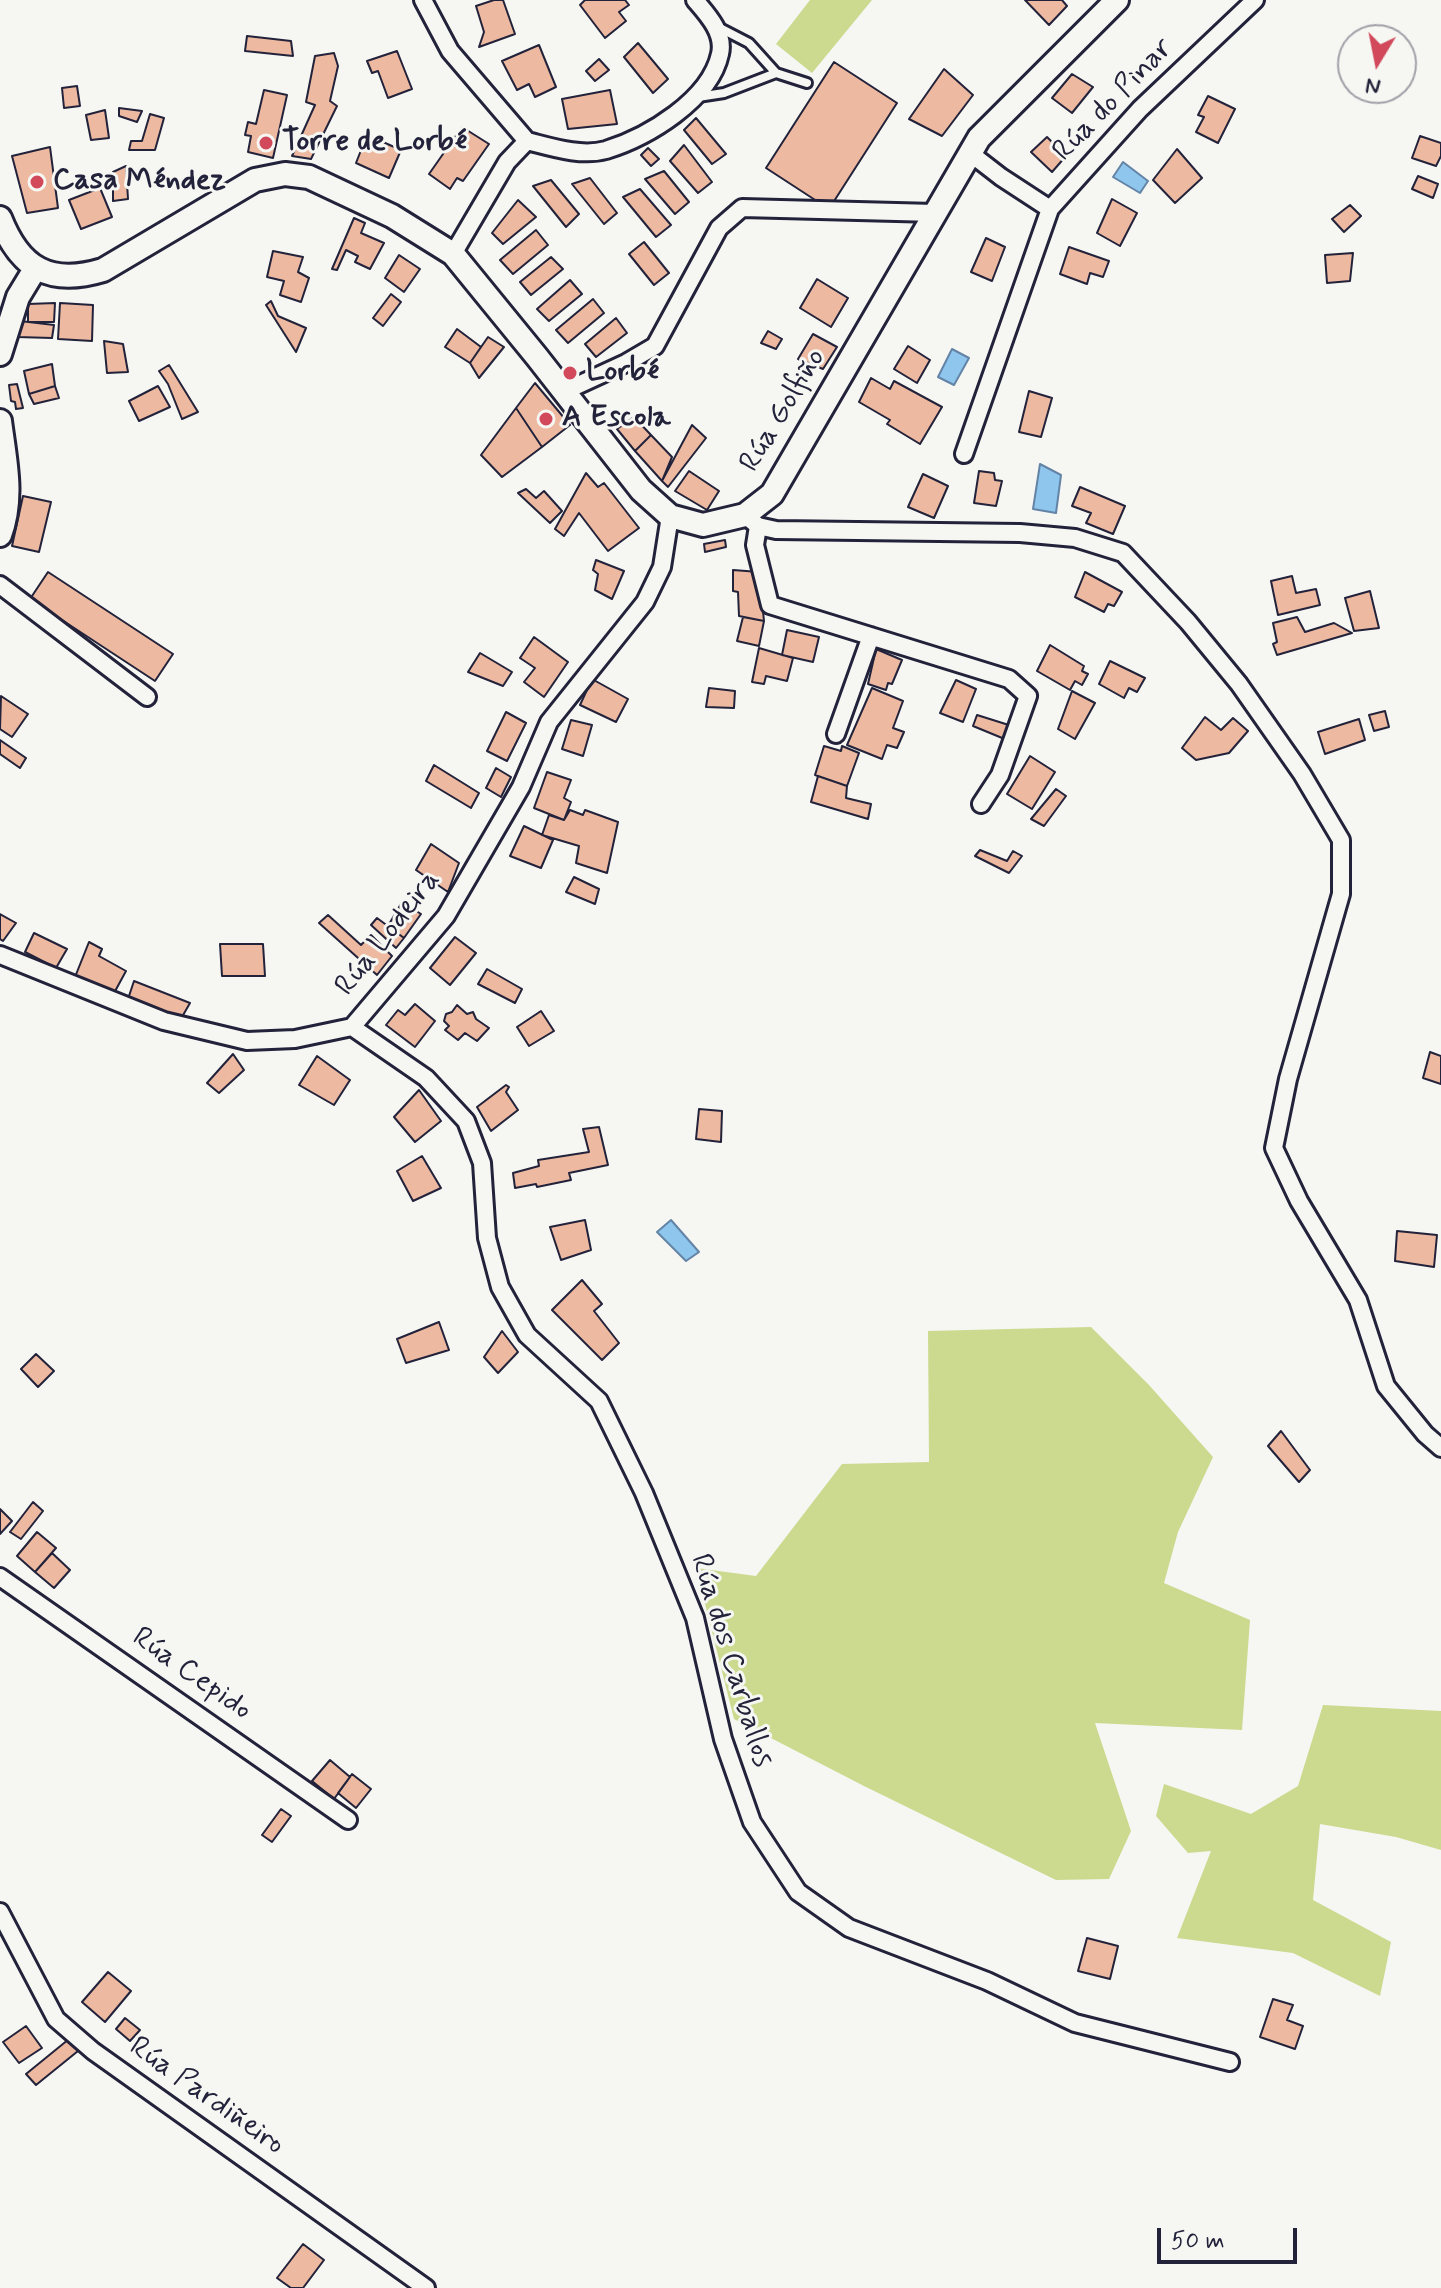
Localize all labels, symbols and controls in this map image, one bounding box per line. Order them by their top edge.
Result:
north arrow [1337,24,1417,104]
street label: Rúa do Pinar [1046,32,1182,170]
text: N [1364,71,1383,101]
place label: Torre de Lorbé [282,125,467,161]
marker: Torre de Lorbé [257,134,275,152]
place label: Casa Méndez [53,164,226,200]
marker: Casa Méndez [28,173,46,191]
street label: Rúa Golfiño [733,343,835,479]
place label: Lorbé [586,355,659,391]
marker: Lorbé [561,364,579,382]
place label: A Escola [562,401,670,437]
marker: A Escola [537,410,555,428]
street label: Rúa Lodeira [329,864,449,1004]
street label: Rúa dos Carballos [681,1550,779,1772]
street label: Rúa Cepido [124,1621,258,1729]
street label: Rúa Pardiñeiro [121,2030,291,2164]
scale bar [1161,2212,1301,2262]
text: 50 m [1171,2226,1225,2257]

